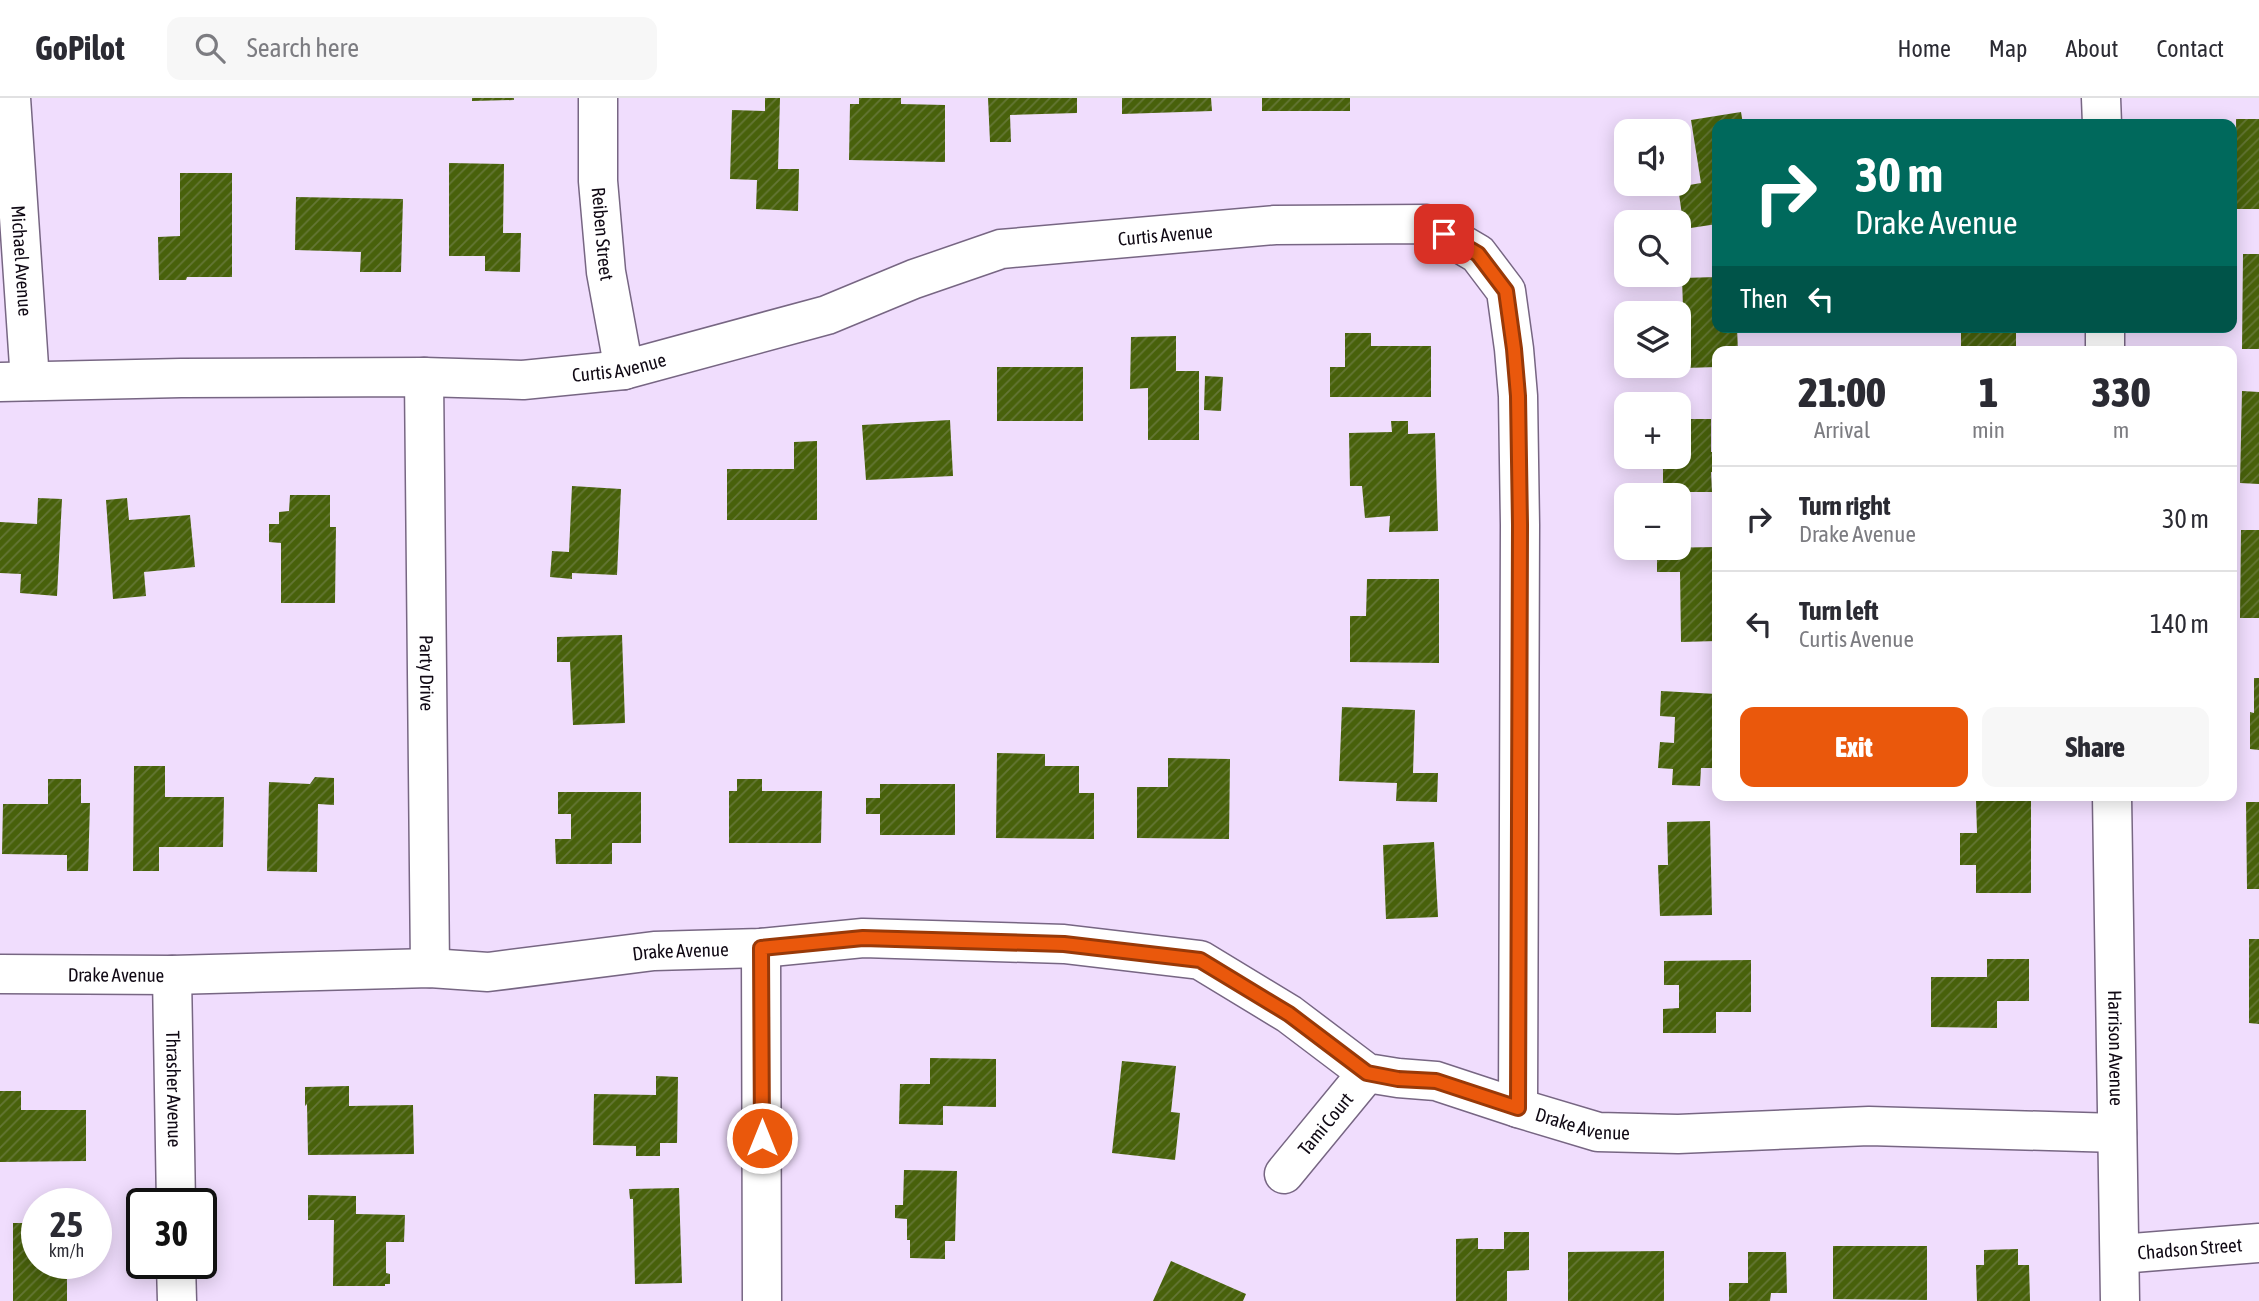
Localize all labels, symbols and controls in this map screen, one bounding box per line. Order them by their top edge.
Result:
search box [167,17,657,80]
text: GoPilot [35,29,125,67]
icon: search [191,29,229,67]
text: Search here [247,33,359,63]
text: Home [1897,35,1951,62]
text: Map [1989,35,2027,62]
text: About [2065,35,2118,62]
text: Contact [2156,35,2224,62]
map controls [1614,119,1691,560]
button: sound [1614,119,1691,196]
text: 30 m [1855,146,1943,202]
icon: right [1740,147,1831,238]
street label: Reiben Street [588,186,618,282]
street label: Michael Avenue [7,204,37,317]
pin [1414,204,1474,264]
text: Drake Avenue [1855,204,2018,241]
button: search [1614,210,1691,287]
icon: arrive [1425,215,1463,253]
street label: Curtis Avenue [1117,220,1214,250]
icon: left [1802,280,1840,318]
text: Then [1740,284,1788,314]
button: layers [1614,301,1691,378]
street label: Curtis Avenue [571,348,668,386]
text: 21:00 [1798,368,1886,416]
text: 1 [1979,368,1998,416]
text: 330 [2091,368,2151,416]
button: + [1614,392,1691,469]
text: Arrival [1814,417,1870,443]
text: min [1972,417,2005,443]
text: m [2113,417,2129,443]
button: − [1614,483,1691,560]
text: Turn right [1799,491,1890,521]
icon: right [1740,500,1778,538]
text: 30 m [2162,504,2209,534]
text: Drake Avenue [1799,521,1916,547]
text: Turn left [1799,596,1879,626]
icon: left [1740,605,1778,643]
text: 140 m [2150,609,2209,639]
text: Curtis Avenue [1799,626,1914,652]
street label: Party Drive [416,635,438,711]
button: Exit [1740,707,1968,787]
button: Share [1982,707,2209,787]
street label: Drake Avenue [631,938,729,965]
street label: Drake Avenue [68,963,164,986]
street label: Harrison Avenue [2104,990,2128,1106]
street label: Thrasher Avenue [162,1030,186,1148]
street label: Tami Court [1293,1088,1357,1159]
position arrow [725,1101,799,1175]
street label: Drake Avenue [1533,1103,1630,1144]
speed limit sign: 30 [126,1188,217,1279]
text: 25 [50,1204,83,1244]
street label: Chadson Street [2137,1233,2243,1264]
text: km/h [49,1240,84,1261]

